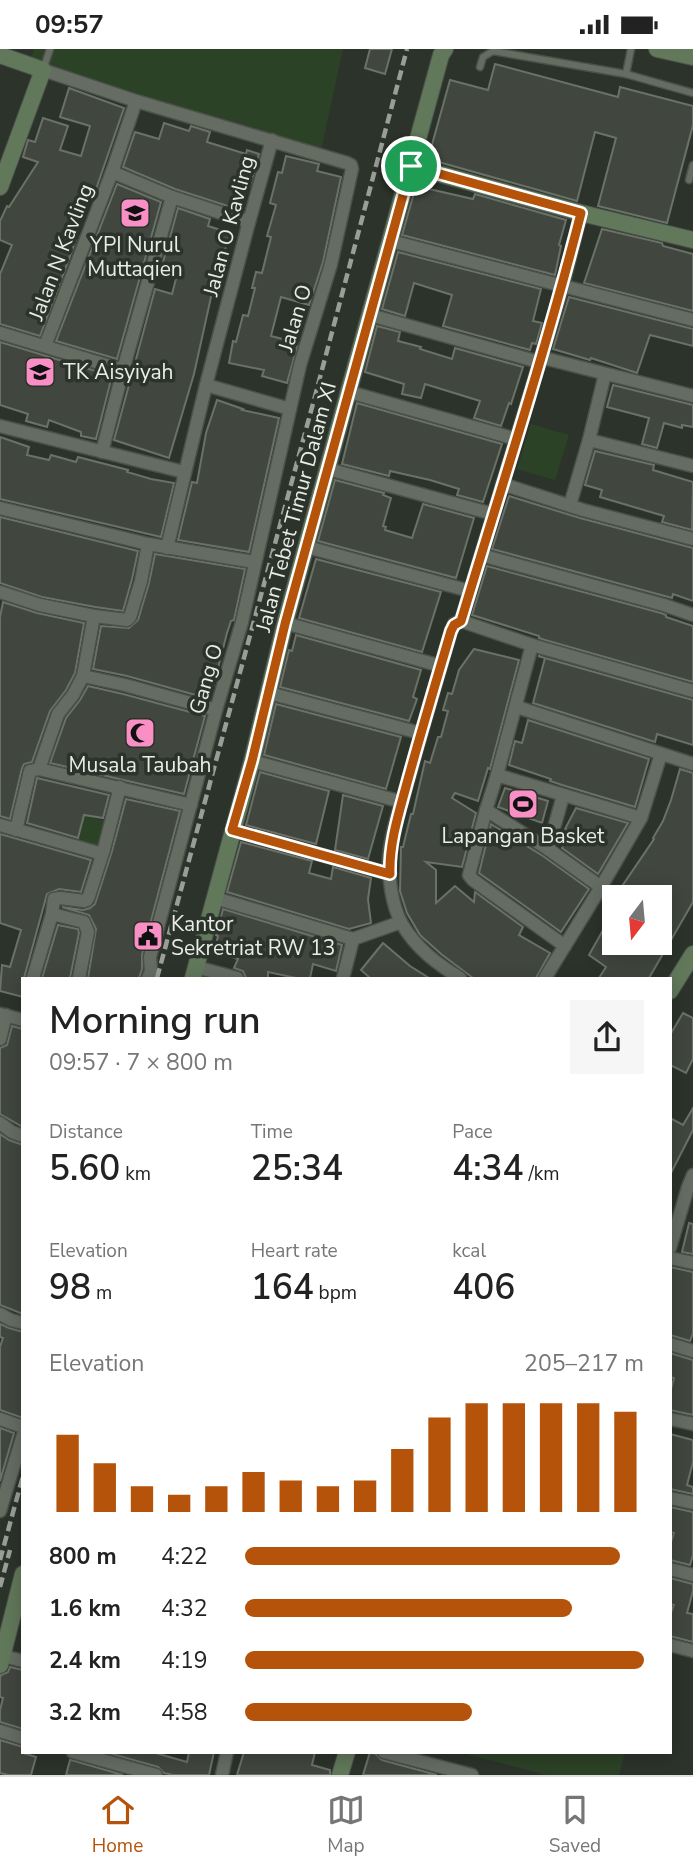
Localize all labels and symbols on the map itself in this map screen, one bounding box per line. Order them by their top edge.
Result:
pin [381,136,441,196]
street label: Jalan O Kavling [197,153,261,300]
street label: Jalan N Kavling [22,180,100,325]
school or university icon: YPI Nurul Muttaqien [118,196,152,230]
place label: YPI Nurul Muttaqien [87,231,183,283]
street label: Jalan O [271,281,318,356]
school or university icon: TK Aisyiyah [23,355,57,389]
place label: TK Aisyiyah [63,358,174,386]
street label: Jalan Tebet Timur Dalam XI [249,379,343,636]
street label: Gang O [183,640,229,718]
mosque icon: Musala Taubah [123,716,157,750]
place label: Musala Taubah [69,751,211,779]
sports icon: Lapangan Basket [506,787,540,821]
place label: Lapangan Basket [442,822,605,850]
north arrow [602,885,672,955]
place label: Kantor Sekretriat RW 13 [171,910,335,962]
public building icon: Kantor Sekretriat RW 13 [131,919,165,953]

